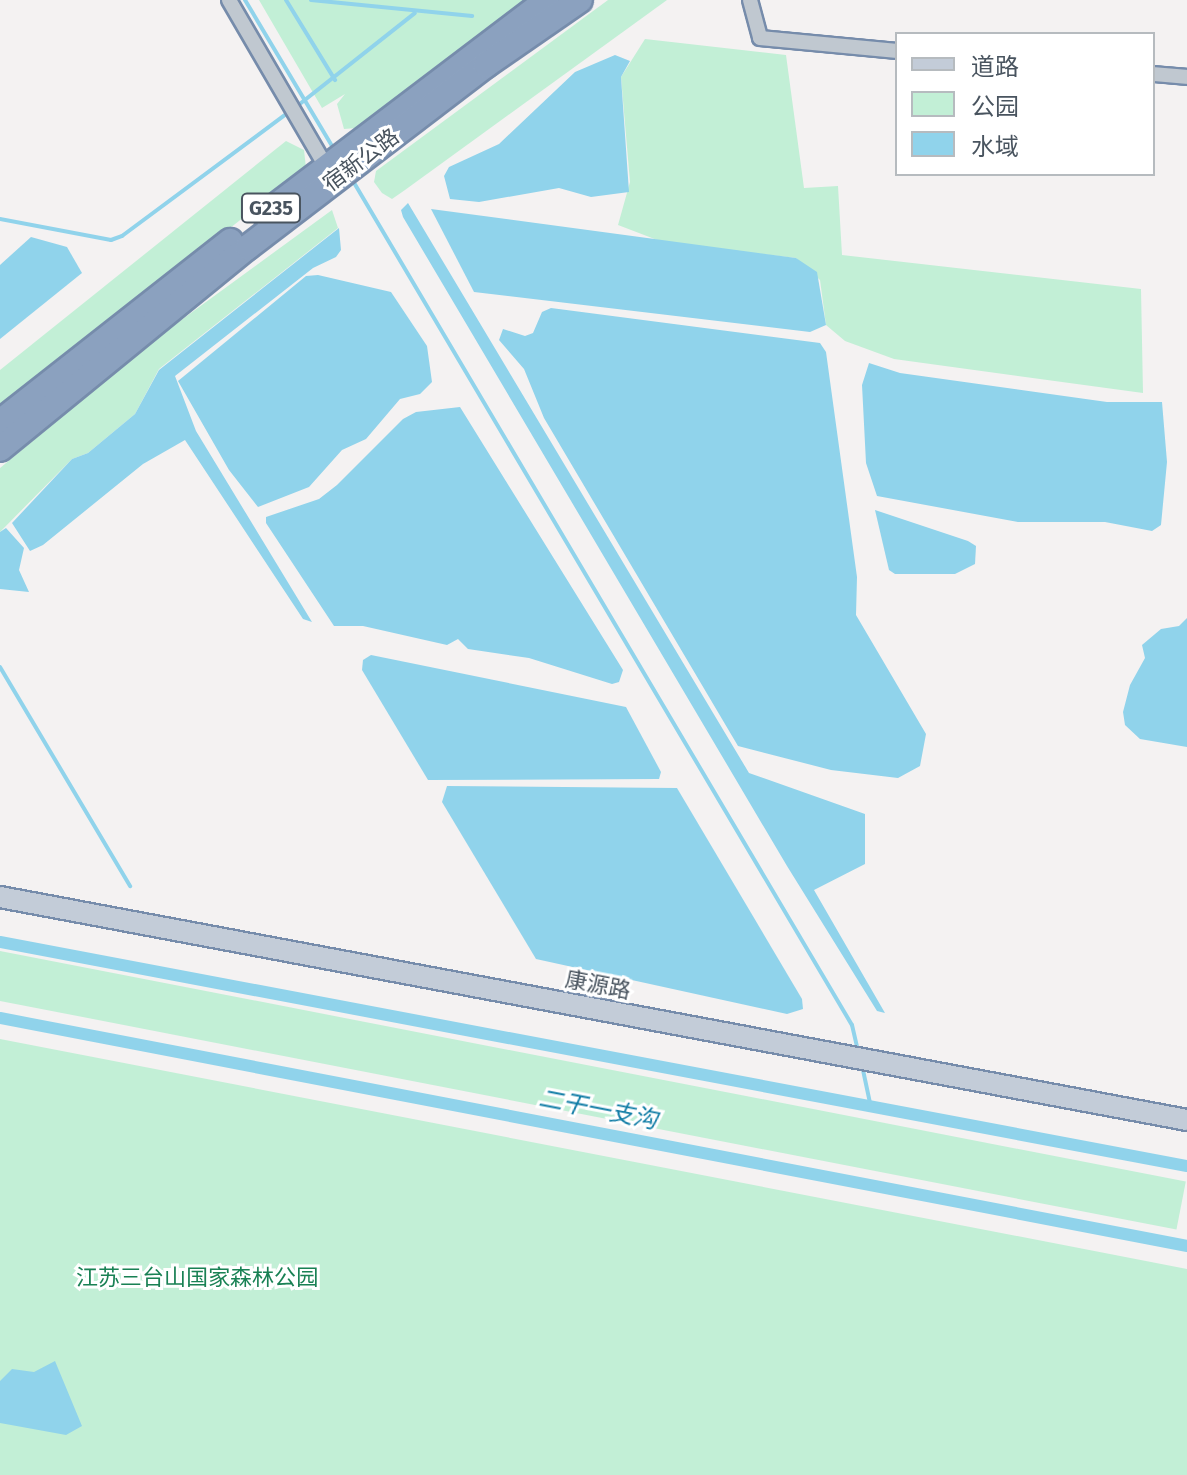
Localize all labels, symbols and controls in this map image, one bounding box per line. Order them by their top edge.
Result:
legend [895,32,1155,176]
text: 道路 [971,53,1019,81]
text: 公园 [971,93,1019,121]
street label: 宿新公路 [318,123,404,197]
text: 水域 [971,133,1019,161]
road number: G235 [239,192,303,224]
street label: 康源路 [563,966,633,1004]
water label: 二干一支沟 [536,1084,660,1136]
park label: 江苏三台山国家森林公园 [76,1265,318,1291]

